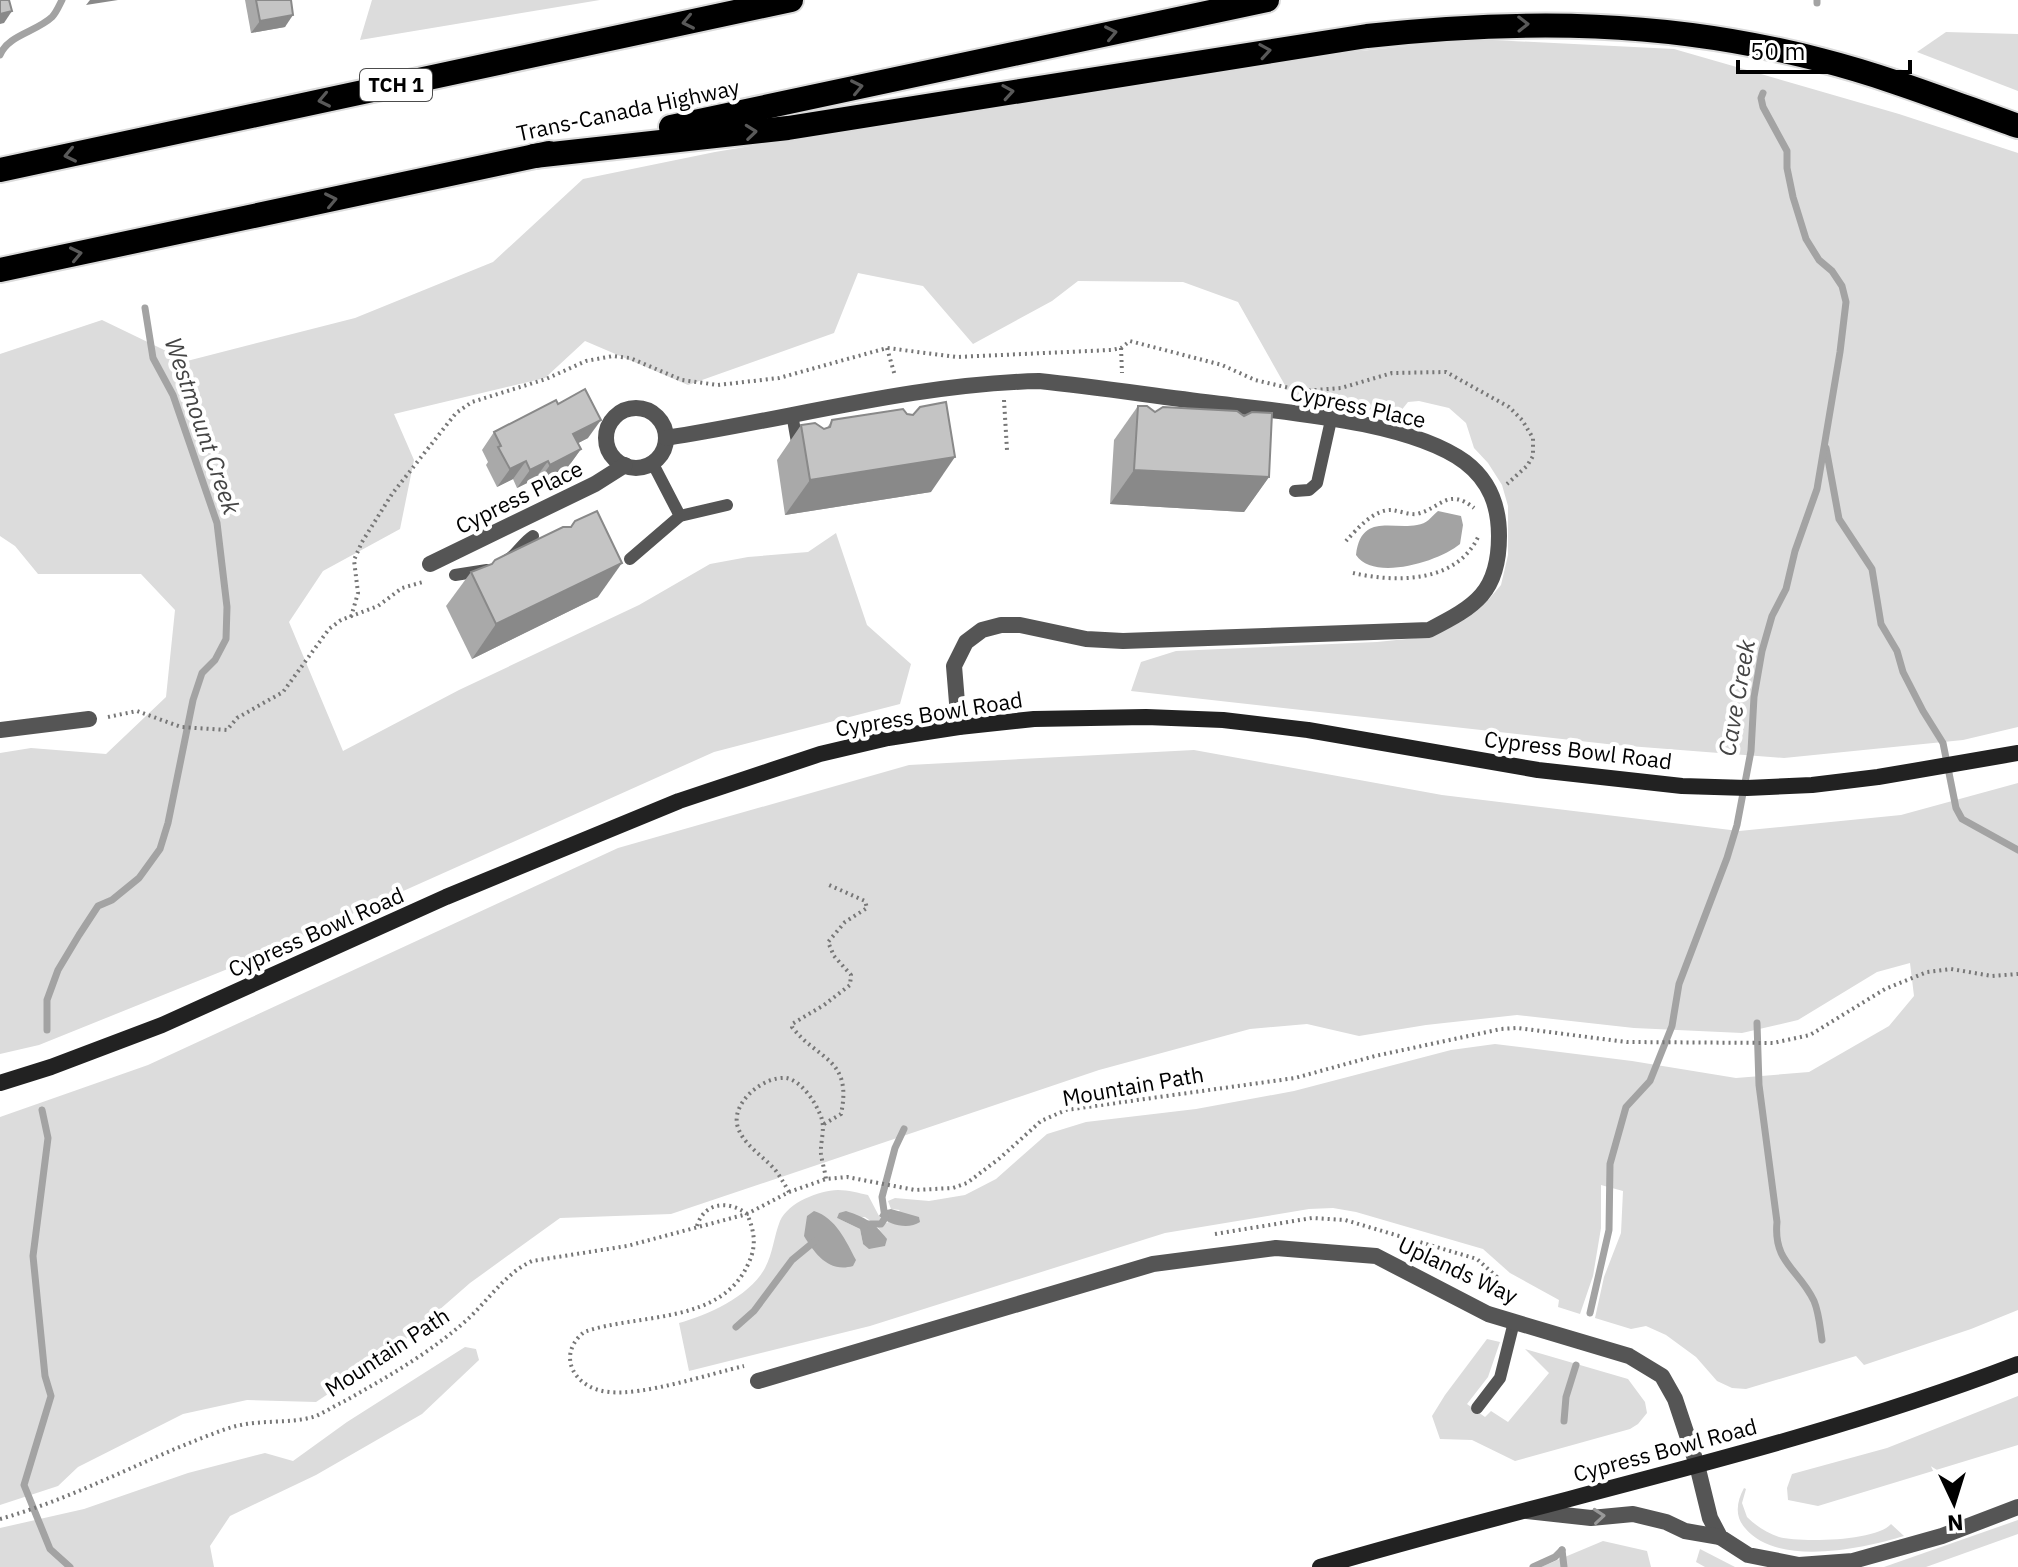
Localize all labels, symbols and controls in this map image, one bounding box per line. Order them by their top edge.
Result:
one-way arrow [681,13,695,30]
one-way arrow [1517,15,1530,33]
scale bar [1738,24,1910,74]
one-way arrow [1105,25,1118,42]
text: 50 m [1750,35,1805,67]
one-way arrow [1258,43,1271,60]
road number: TCH 1 [360,69,432,101]
street label: Trans-Canada Highway [514,72,742,147]
one-way arrow [850,79,863,96]
one-way arrow [1001,84,1015,101]
one-way arrow [318,91,331,108]
one-way arrow [744,124,758,141]
one-way arrow [63,146,77,163]
one-way arrow [323,192,337,209]
one-way arrow [69,246,83,263]
water label: Westmount Creek [158,333,248,519]
street label: Cypress Place [1288,377,1429,434]
street label: Cypress Place [450,453,587,540]
water label: Cave Creek [1710,637,1762,758]
street label: Cypress Bowl Road [833,684,1025,743]
street label: Cypress Bowl Road [1482,724,1674,775]
street label: Cypress Bowl Road [223,880,408,983]
street label: Mountain Path [1060,1059,1206,1112]
street label: Uplands Way [1394,1229,1523,1310]
street label: Mountain Path [319,1300,455,1403]
street label: Cypress Bowl Road [1570,1411,1760,1488]
north arrow [1914,1463,1994,1543]
one-way arrow [1593,1507,1606,1524]
text: N [1946,1508,1964,1538]

